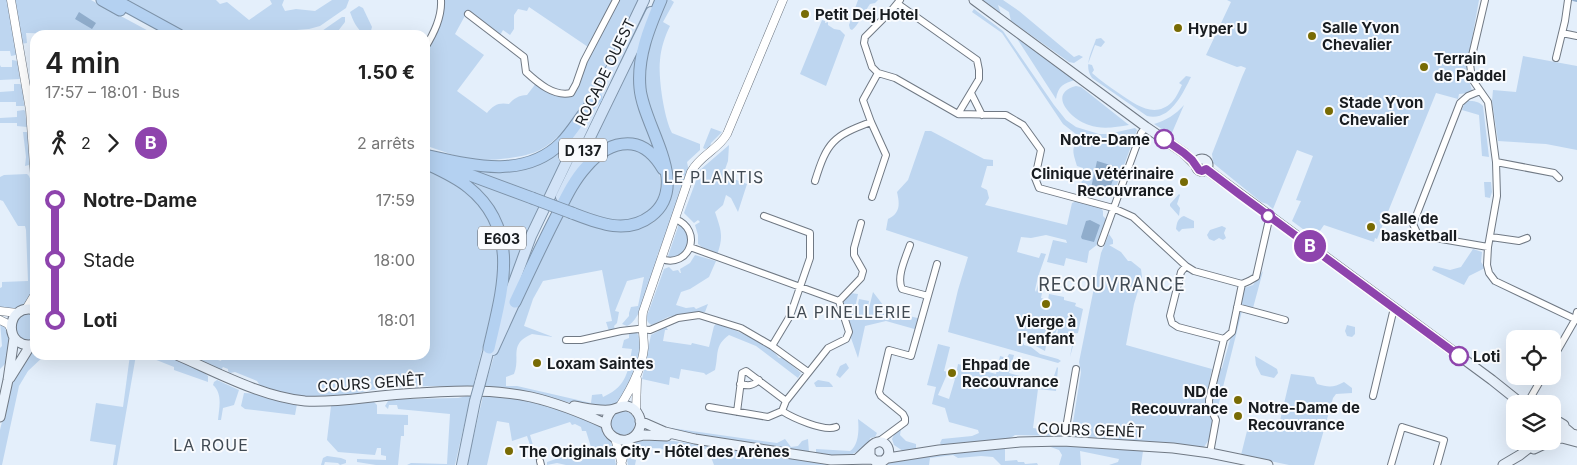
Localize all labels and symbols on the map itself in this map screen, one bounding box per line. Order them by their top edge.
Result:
place label: Petit Dej Hotel [815,5,918,24]
marker: Petit Dej Hotel [799,8,811,20]
street label: ROCADE OUEST [571,15,639,129]
place label: Salle Yvon Chevalier [1322,18,1399,54]
place label: Hyper U [1188,19,1247,38]
marker: Hyper U [1172,22,1184,34]
marker: Salle Yvon Chevalier [1306,30,1318,42]
place label: Terrain de Paddel [1434,49,1506,85]
marker: Terrain de Paddel [1418,61,1430,73]
place label: Stade Yvon Chevalier [1339,93,1423,129]
marker: Stade Yvon Chevalier [1323,105,1335,117]
marker: Notre-Dame [1154,129,1174,149]
place label: Notre-Dame [1060,130,1150,149]
road number: D 137 [559,138,607,162]
place label: Clinique vétérinaire Recouvrance [1031,164,1174,200]
district label: LE PLANTIS [664,167,764,187]
marker: Clinique vétérinaire Recouvrance [1178,176,1190,188]
unlabelled marker [1261,209,1275,223]
place label: Salle de basketball [1381,209,1457,245]
marker: Salle de basketball [1365,221,1377,233]
road number: E603 [478,227,526,250]
line badge: B [1294,230,1326,262]
district label: RECOUVRANCE [1038,274,1186,295]
marker: Vierge à l'enfant [1040,298,1052,310]
district label: LA PINELLERIE [786,302,912,322]
place label: Vierge à l'enfant [1016,312,1076,348]
marker: Loti [1449,346,1469,366]
place label: Loti [1473,347,1500,366]
place label: Loxam Saintes [547,354,654,373]
place label: Ehpad de Recouvrance [962,355,1059,391]
marker: Loxam Saintes [531,357,543,369]
marker: Ehpad de Recouvrance [946,367,958,379]
street label: COURS GENÊT [317,370,425,396]
place label: ND de Recouvrance [1131,382,1228,418]
marker: ND de Recouvrance [1232,394,1244,406]
place label: Notre-Dame de Recouvrance [1248,398,1360,434]
marker: Notre-Dame de Recouvrance [1232,410,1244,422]
street label: COURS GENÊT [1037,419,1145,441]
district label: LA ROUE [173,435,249,455]
place label: The Originals City - Hôtel des Arènes [519,442,790,461]
marker: The Originals City - Hôtel des Arènes [503,445,515,457]

